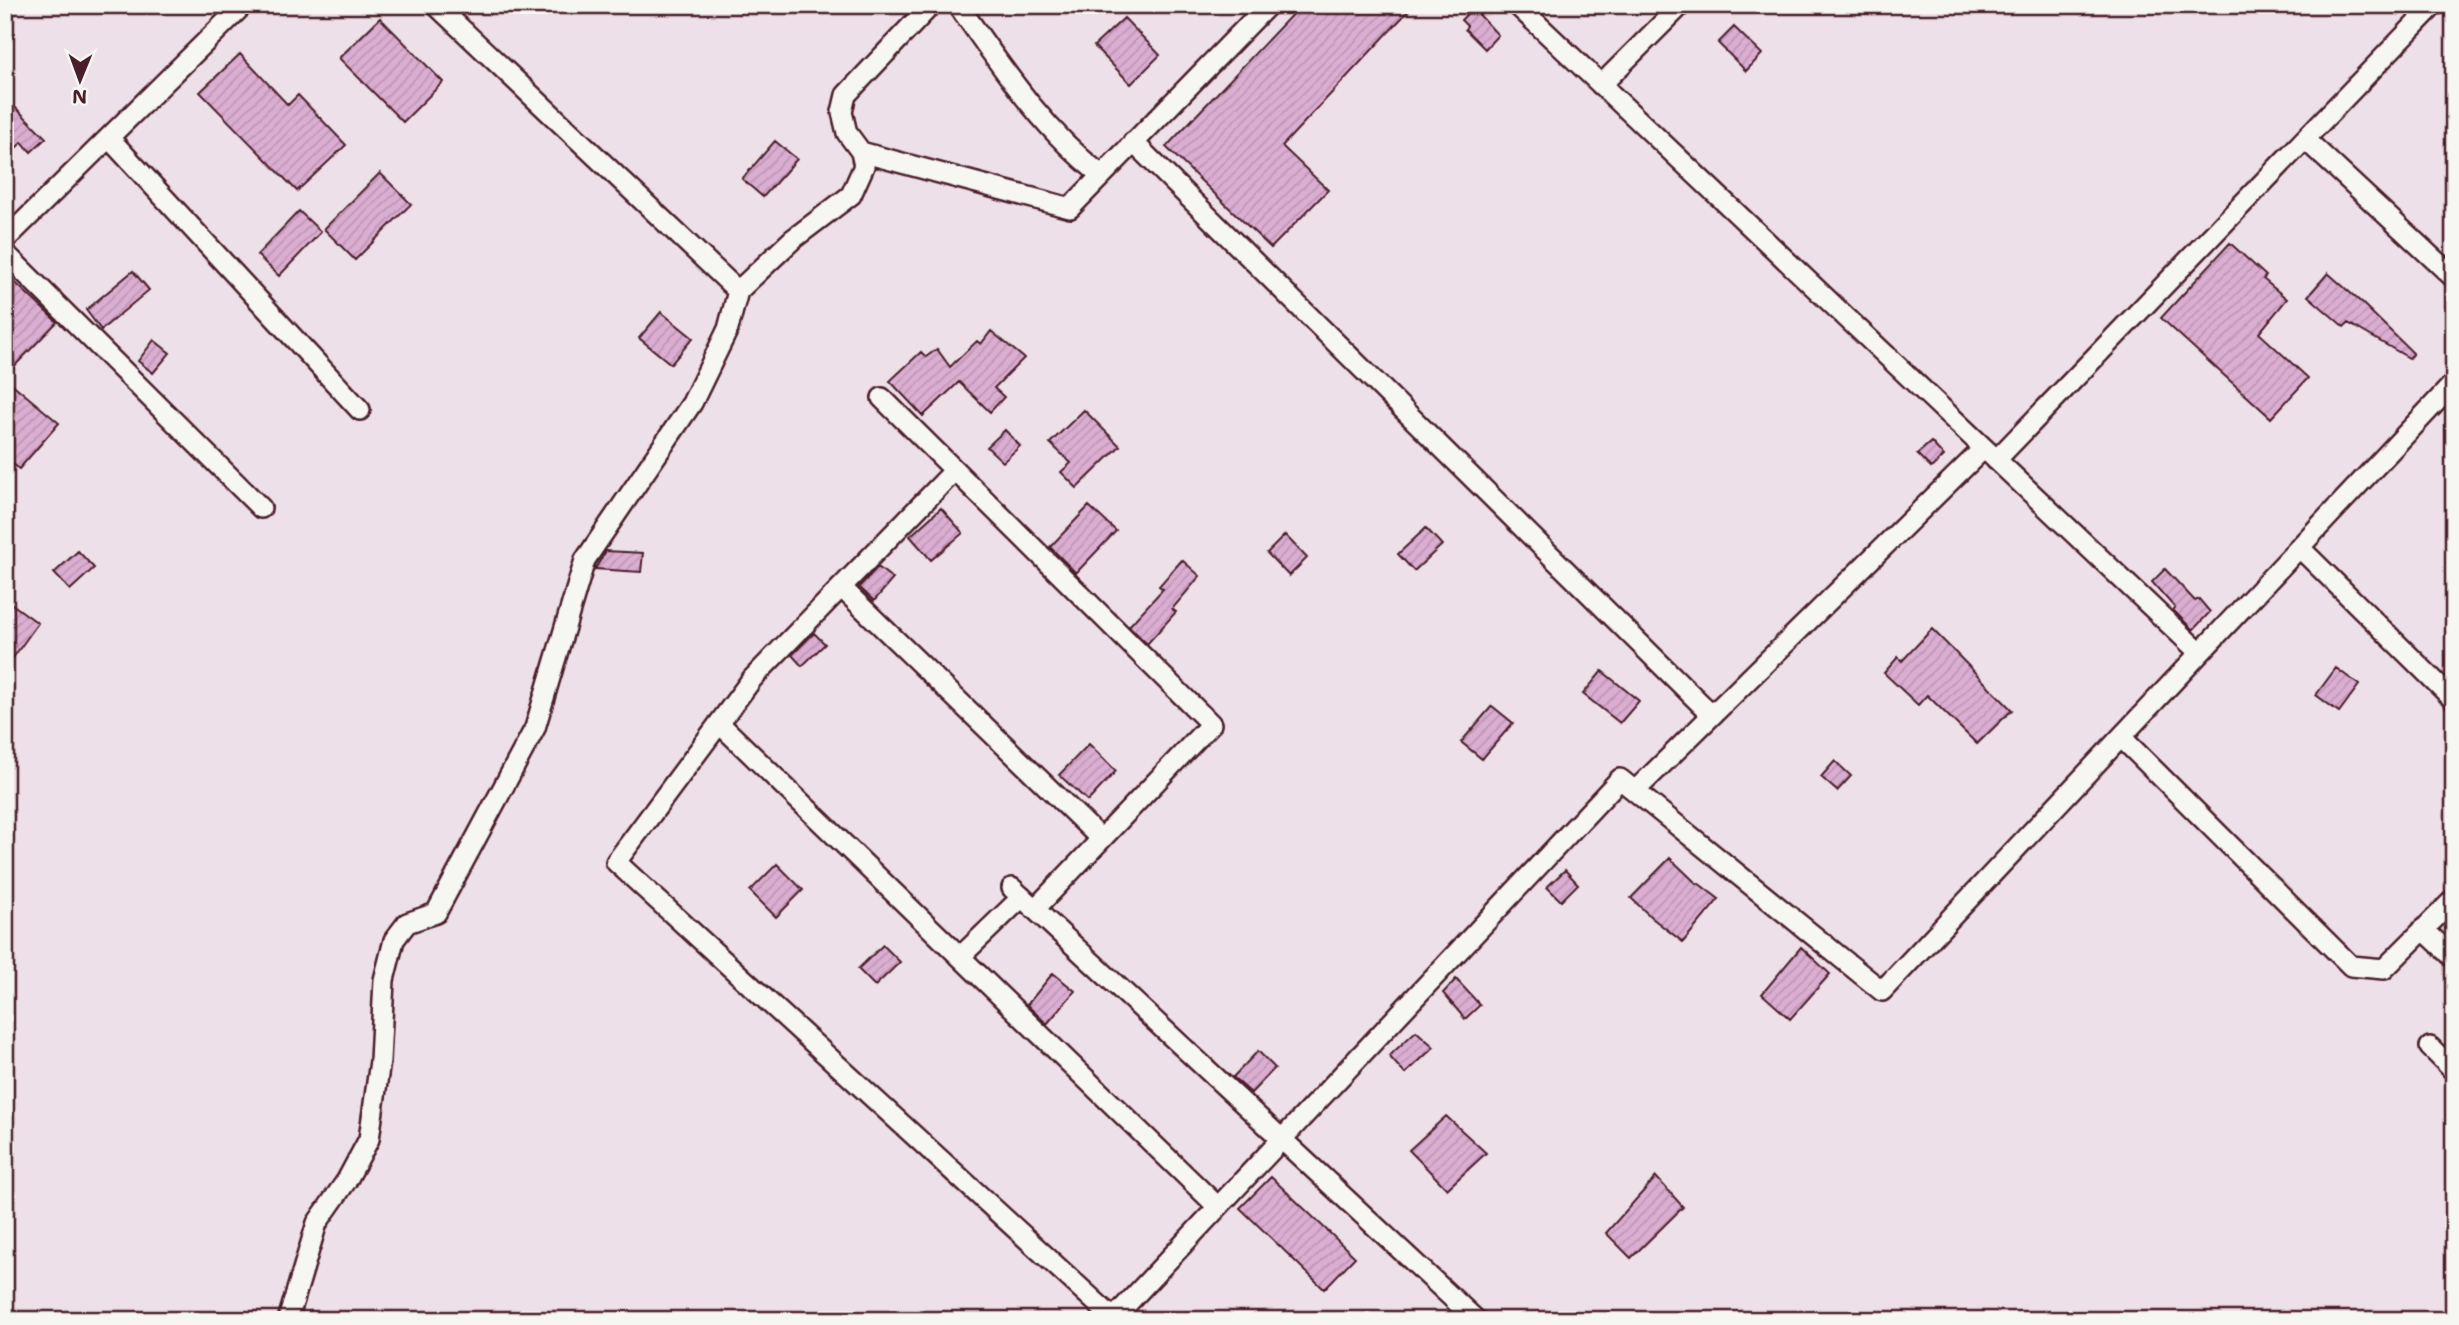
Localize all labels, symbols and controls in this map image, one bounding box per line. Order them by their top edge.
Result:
north arrow [46,46,116,116]
text: N [72,84,87,109]

